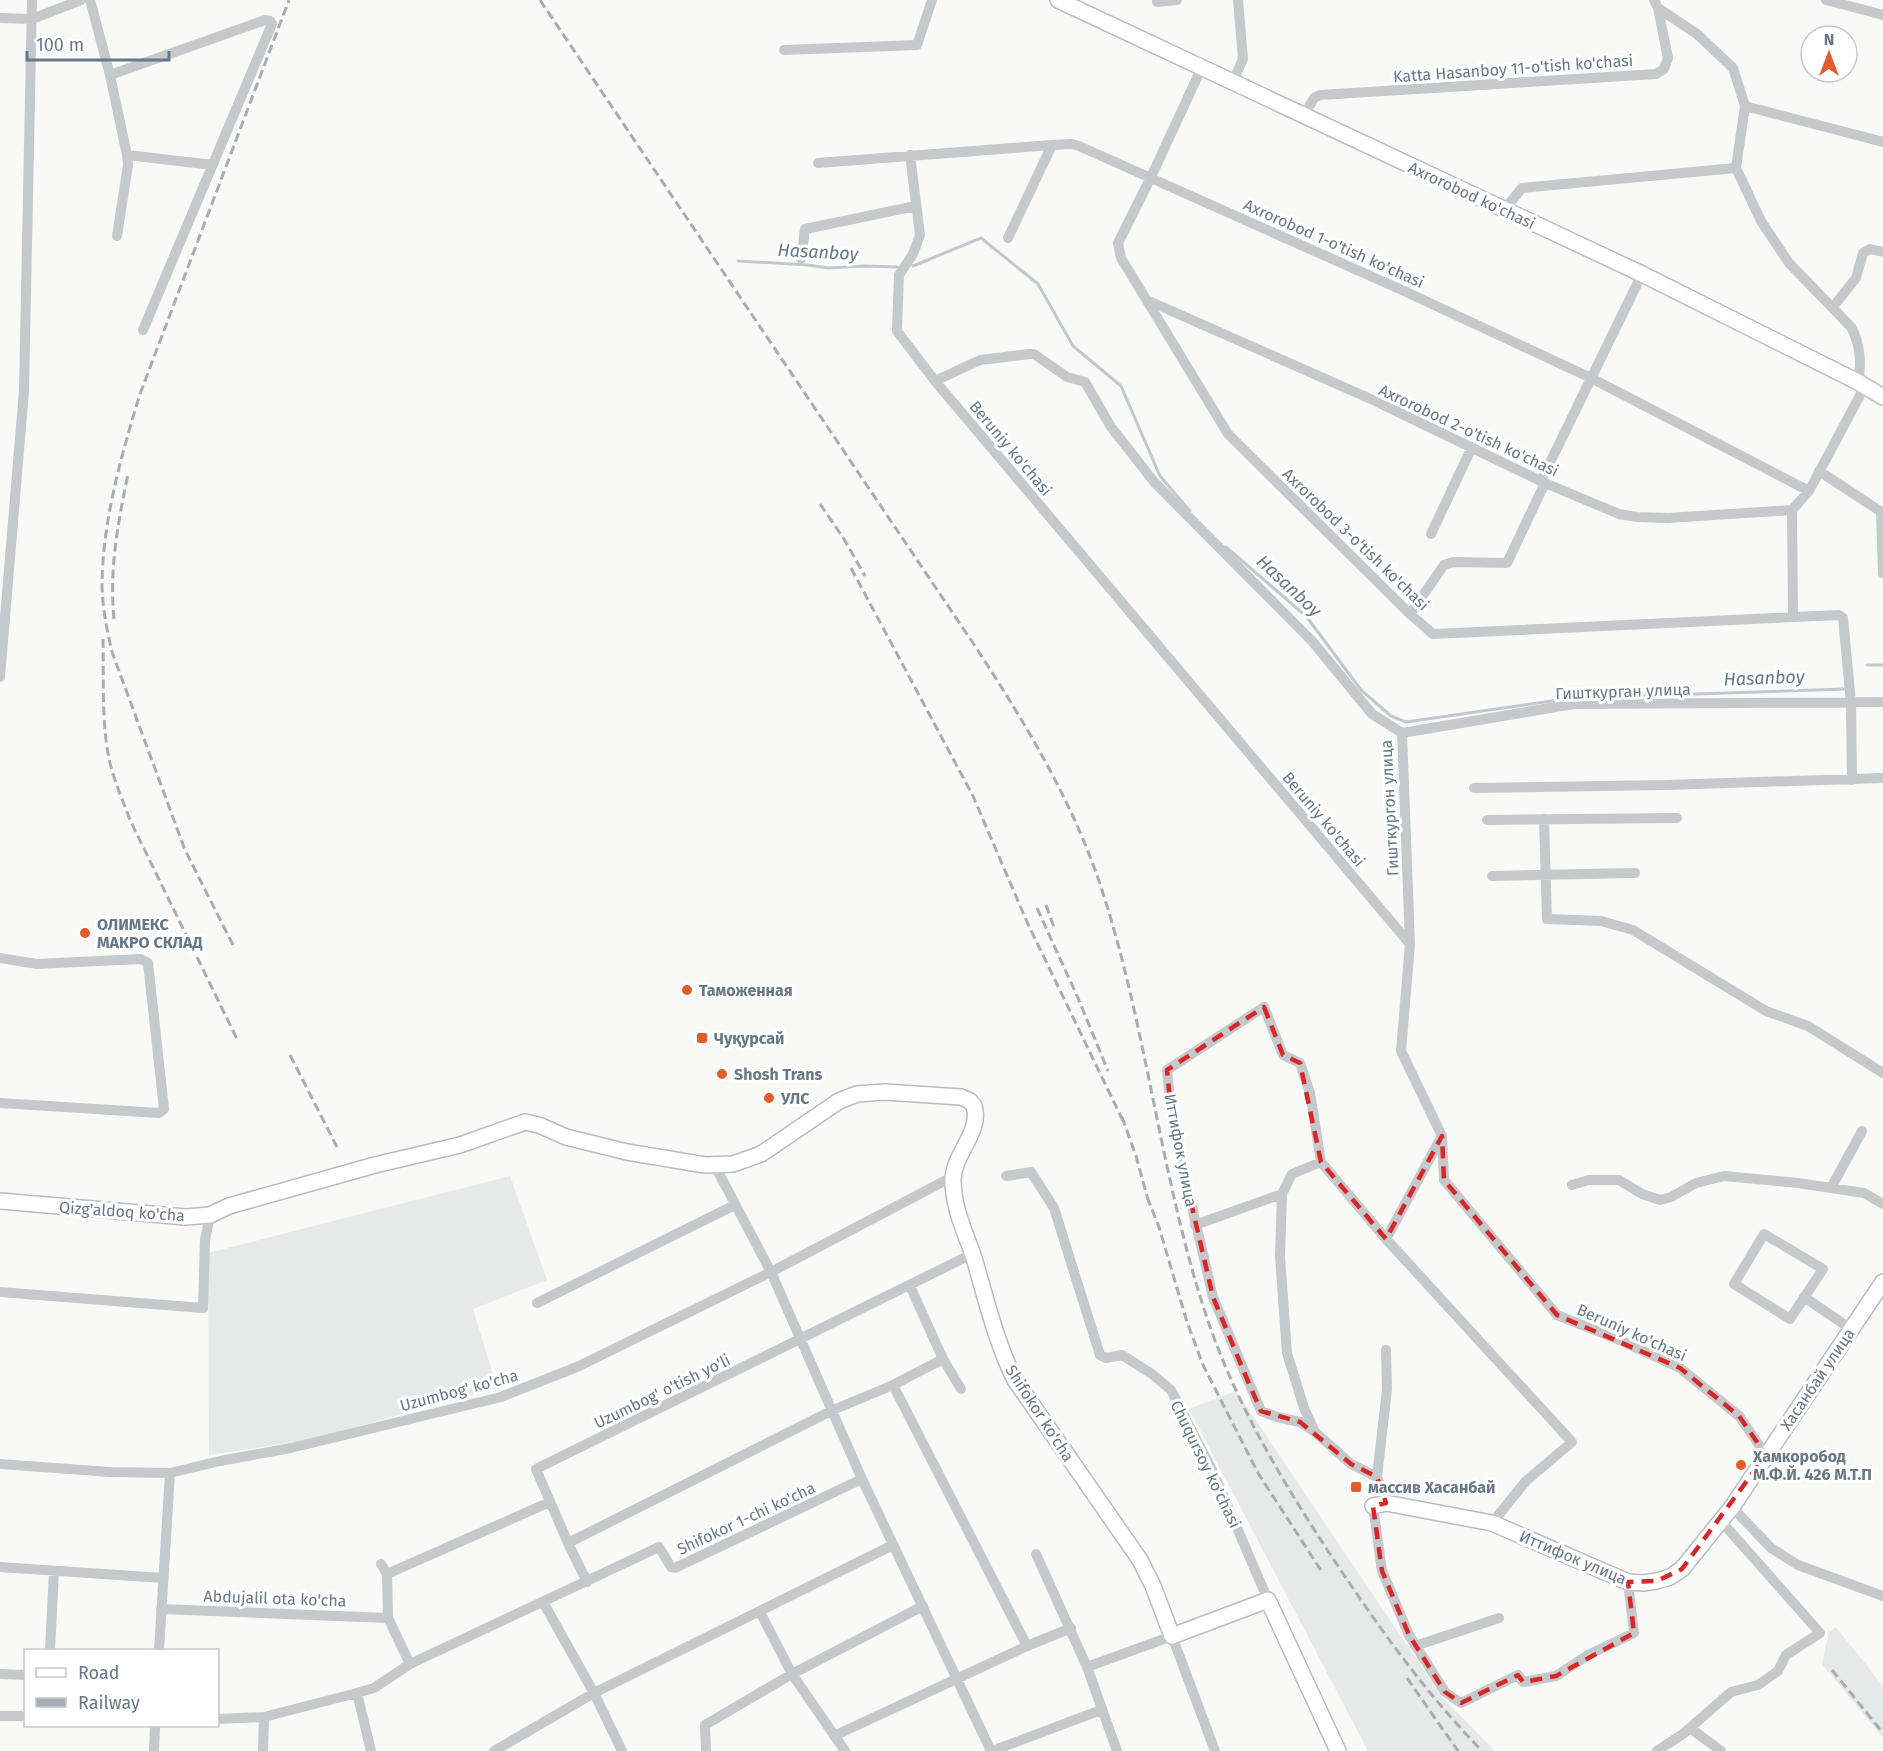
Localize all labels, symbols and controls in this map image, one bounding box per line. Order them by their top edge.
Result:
scale bar [27,24,170,62]
north arrow [1799,24,1859,84]
text: N [1824,30,1834,49]
text: 100 m [36,34,84,56]
street label: Katta Hasanboy 11-o'tish ko'chasi [1392,51,1634,86]
street label: Axrorobod ko'chasi [1405,158,1538,233]
street label: Axrorobod 1-o'tish ko'chasi [1241,195,1427,292]
water label: Hasanboy [777,239,860,265]
street label: Axrorobod 2-o'tish ko'chasi [1376,380,1562,481]
street label: Beruniy ko'chasi [965,397,1056,500]
street label: Axrorobod 3-o'tish ko'chasi [1278,464,1433,614]
water label: Hasanboy [1252,550,1327,622]
water label: Hasanboy [1723,666,1806,690]
street label: Гишткурган улица [1555,680,1691,703]
street label: Гишткургон улица [1376,739,1403,876]
street label: Beruniy ko'chasi [1278,768,1369,871]
place label: ОЛИМЕКС МАКРО СКЛАД [97,915,203,952]
marker: ОЛИМЕКС МАКРО СКЛАД [78,926,92,940]
place label: Таможенная [699,981,793,1000]
marker: Таможенная [680,983,694,997]
place label: Чуқурсай [714,1029,785,1048]
marker: Чуқурсай [695,1031,709,1045]
place label: Shosh Trans [734,1065,822,1084]
marker: Shosh Trans [715,1067,729,1081]
place label: УЛС [780,1089,810,1108]
marker: УЛС [762,1091,776,1105]
street label: Иттифок улица [1160,1092,1201,1208]
street label: Qizg'aldoq ko'cha [58,1198,186,1225]
street label: Beruniy ko'chasi [1574,1300,1690,1365]
street label: Хасанбай улица [1776,1325,1859,1434]
street label: Uzumbog' o'tish yo'li [591,1350,733,1433]
street label: Shifokor ko'cha [1001,1361,1078,1465]
street label: Uzumbog' ko'cha [398,1366,520,1415]
street label: Chuqursoy ko'chasi [1166,1397,1245,1531]
place label: Хамкоробод М.Ф.Й. 426 М.Т.П [1752,1447,1872,1484]
marker: Хамкоробод М.Ф.Й. 426 М.Т.П [1734,1458,1748,1472]
street label: Shifokor 1-chi ko'cha [674,1478,818,1559]
place label: массив Хасанбай [1368,1478,1496,1497]
marker: массив Хасанбай [1349,1480,1363,1494]
street label: Иттифок улица [1516,1526,1629,1589]
street label: Abdujalil ota ko'cha [203,1587,347,1610]
legend [24,1649,219,1727]
text: Road [78,1662,120,1684]
text: Railway [78,1692,140,1714]

